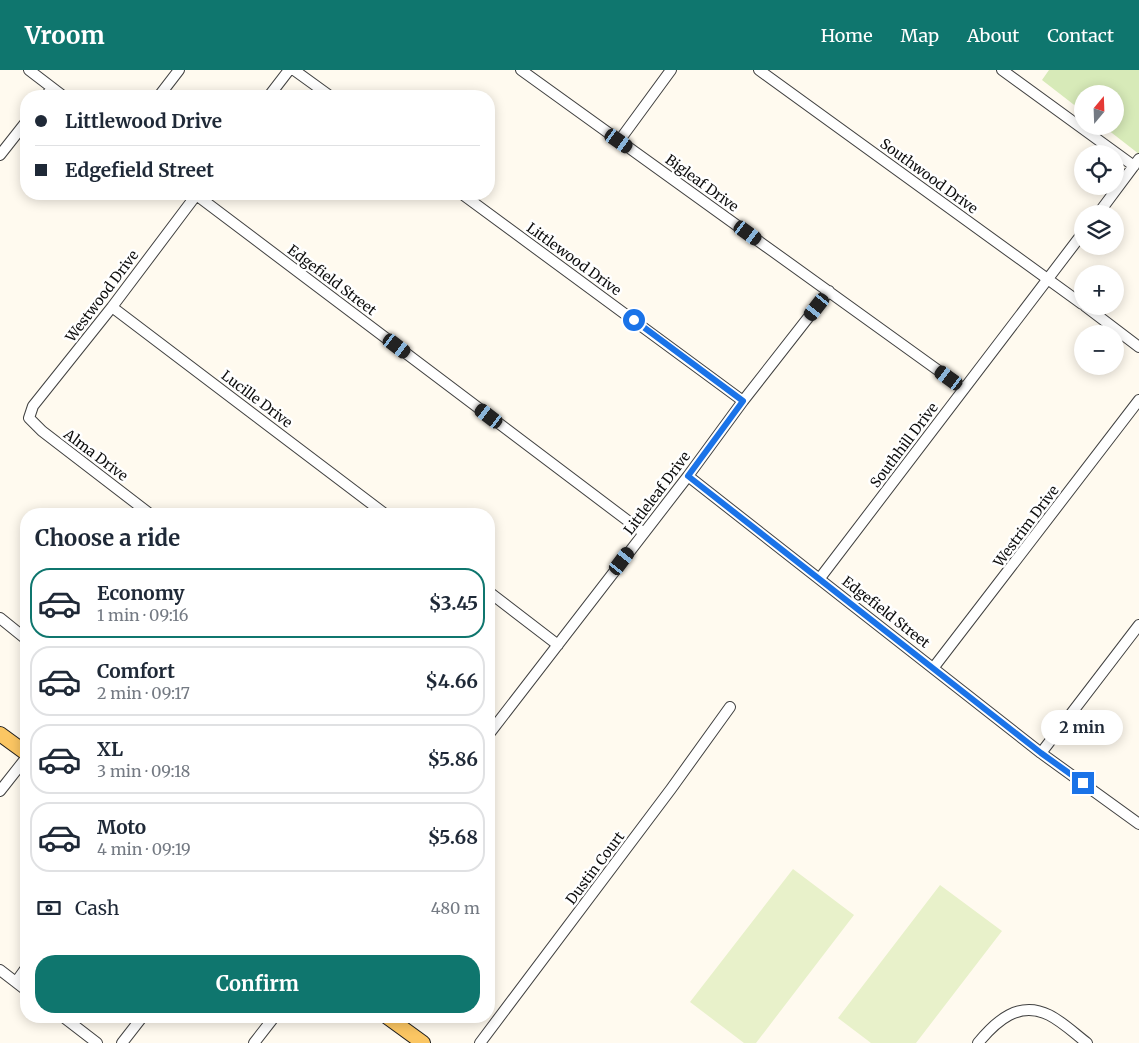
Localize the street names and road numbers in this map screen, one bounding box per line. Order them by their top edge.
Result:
street label: Southwood Drive [877,134,981,218]
street label: Bigleaf Drive [662,150,742,216]
street label: Littlewood Drive [523,219,625,299]
street label: Edgefield Street [284,241,380,320]
street label: Westwood Drive [61,247,142,346]
street label: Lucille Drive [218,366,296,432]
street label: Southhill Drive [866,399,942,491]
street label: Alma Drive [60,424,132,485]
street label: Littleleaf Drive [620,448,694,538]
street label: Westrim Drive [989,482,1063,571]
street label: Edgefield Street [839,572,934,652]
street label: Dustin Court [562,828,629,908]

